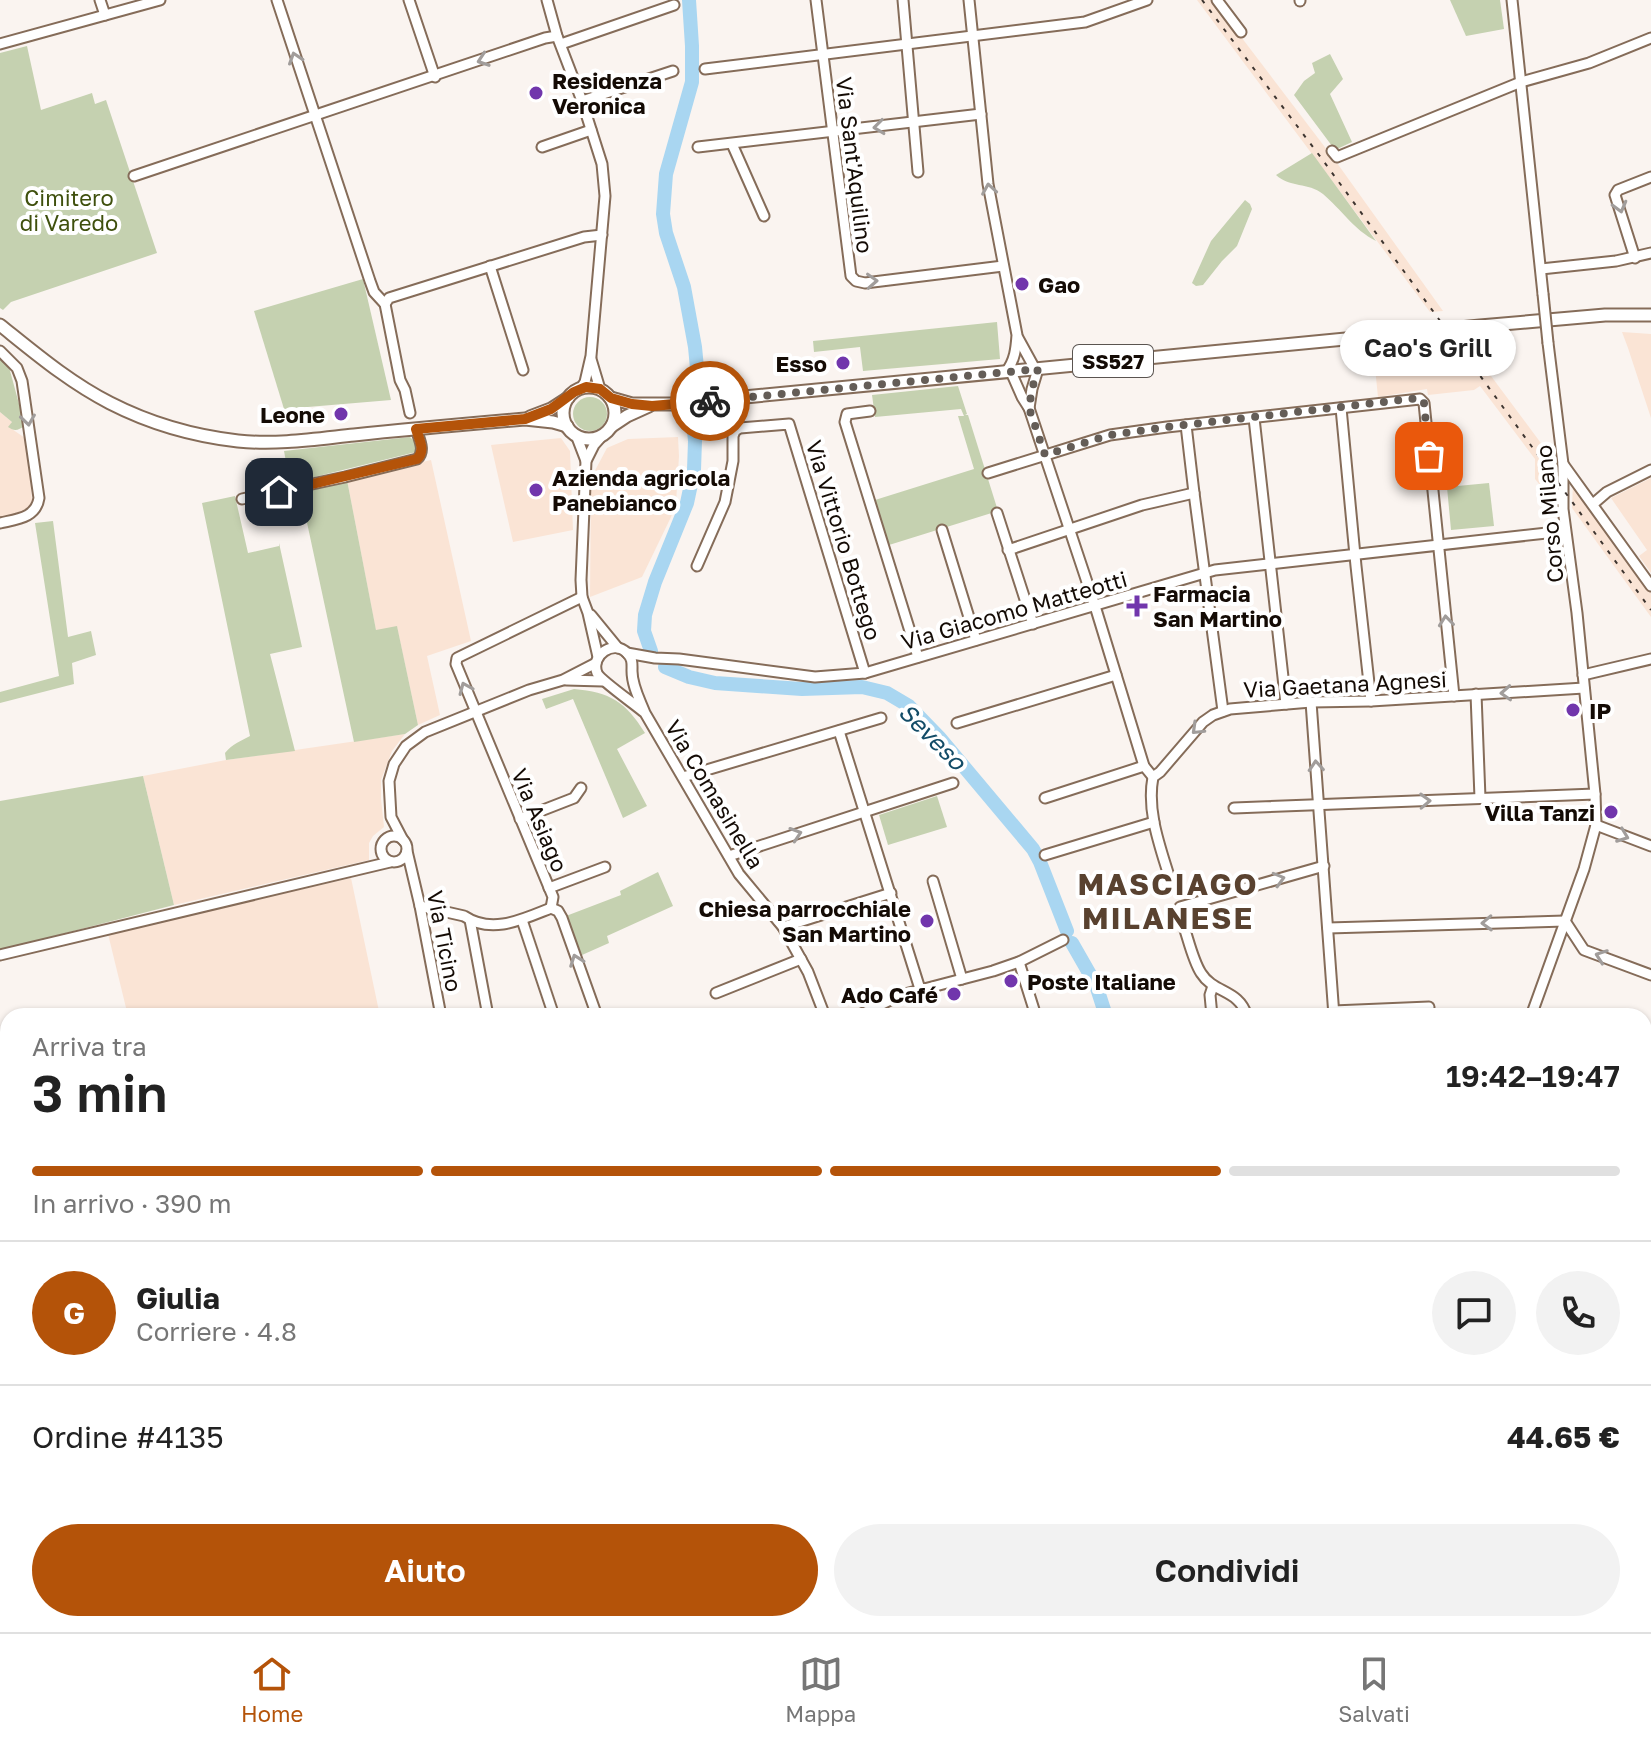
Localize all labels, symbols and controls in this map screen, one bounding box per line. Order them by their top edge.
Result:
one-way arrow [477,50,491,66]
one-way arrow [289,51,305,65]
place label: Residenza Veronica [552,67,662,119]
street label: Via Sant'Aquilino [831,75,879,255]
marker: Residenza Veronica [527,84,545,102]
one-way arrow [872,118,885,135]
one-way arrow [982,182,999,196]
park label: Cimitero di Varedo [20,184,118,236]
one-way arrow [1610,200,1627,213]
place label: Gao [1038,271,1080,298]
one-way arrow [866,273,879,290]
marker: Gao [1013,275,1031,293]
callout: Cao's Grill [1341,320,1517,376]
text: Cao's Grill [1364,332,1492,363]
road number: SS527 [1073,345,1153,377]
place label: Esso [775,350,827,377]
marker: Esso [834,354,852,372]
courier [670,361,750,441]
icon: bike [688,379,732,423]
place label: Leone [260,401,325,428]
marker: Leone [332,405,350,423]
one-way arrow [19,414,36,427]
pin [1395,422,1463,490]
icon: bag [1407,434,1451,478]
street label: Via Vittorio Bottego [801,437,887,643]
street label: Corso Milano [1530,444,1568,584]
pin [245,458,313,526]
place label: Azienda agricola Panebianco [552,464,730,516]
icon: home [257,470,301,514]
marker: Azienda agricola Panebianco [527,481,545,499]
street label: Via Giacomo Matteotti [898,565,1130,655]
place label: Farmacia San Martino [1153,580,1282,632]
marker: Farmacia San Martino [1128,597,1146,615]
one-way arrow [1437,614,1454,627]
street label: Via Gaetana Agnesi [1243,665,1447,703]
one-way arrow [458,682,475,696]
one-way arrow [1499,684,1512,701]
water label: Seveso [893,696,974,777]
place label: IP [1589,697,1611,724]
marker: IP [1564,701,1582,719]
street label: Via Comasinella [660,715,770,873]
one-way arrow [1192,720,1206,734]
one-way arrow [1308,759,1325,772]
street label: Via Asiago [506,764,574,876]
one-way arrow [1419,792,1432,809]
place label: Villa Tanzi [1485,799,1595,826]
marker: Villa Tanzi [1602,803,1620,821]
one-way arrow [1616,826,1630,843]
one-way arrow [789,827,803,843]
district label: MASCIAGO MILANESE [1077,866,1259,936]
one-way arrow [1271,871,1285,888]
street label: Via Ticino [422,888,468,994]
place label: Chiesa parrocchiale San Martino [699,895,911,947]
marker: Chiesa parrocchiale San Martino [918,912,936,930]
one-way arrow [1480,915,1493,932]
one-way arrow [1595,950,1609,966]
one-way arrow [570,954,586,968]
place label: Poste Italiane [1027,968,1176,995]
marker: Poste Italiane [1002,972,1020,990]
place label: Ado Café [841,981,938,1008]
marker: Ado Café [945,985,963,1003]
text: Arriva tra [32,1031,147,1062]
text: 19:42–19:47 [1446,1058,1620,1094]
text: 3 min [32,1061,167,1123]
text: In arrivo · 390 m [32,1188,232,1219]
button: chat [1432,1271,1516,1355]
button: phone [1536,1271,1620,1355]
text: Giulia [136,1280,220,1316]
text: G [63,1295,85,1331]
text: Corriere · 4.8 [136,1316,297,1347]
text: Ordine #4135 [32,1419,224,1455]
text: 44.65 € [1507,1419,1620,1455]
button: Aiuto [32,1524,818,1616]
button: Condividi [834,1524,1620,1616]
tab: Home [241,1652,303,1727]
tab: Mappa [785,1652,856,1727]
tab: Salvati [1338,1652,1410,1727]

